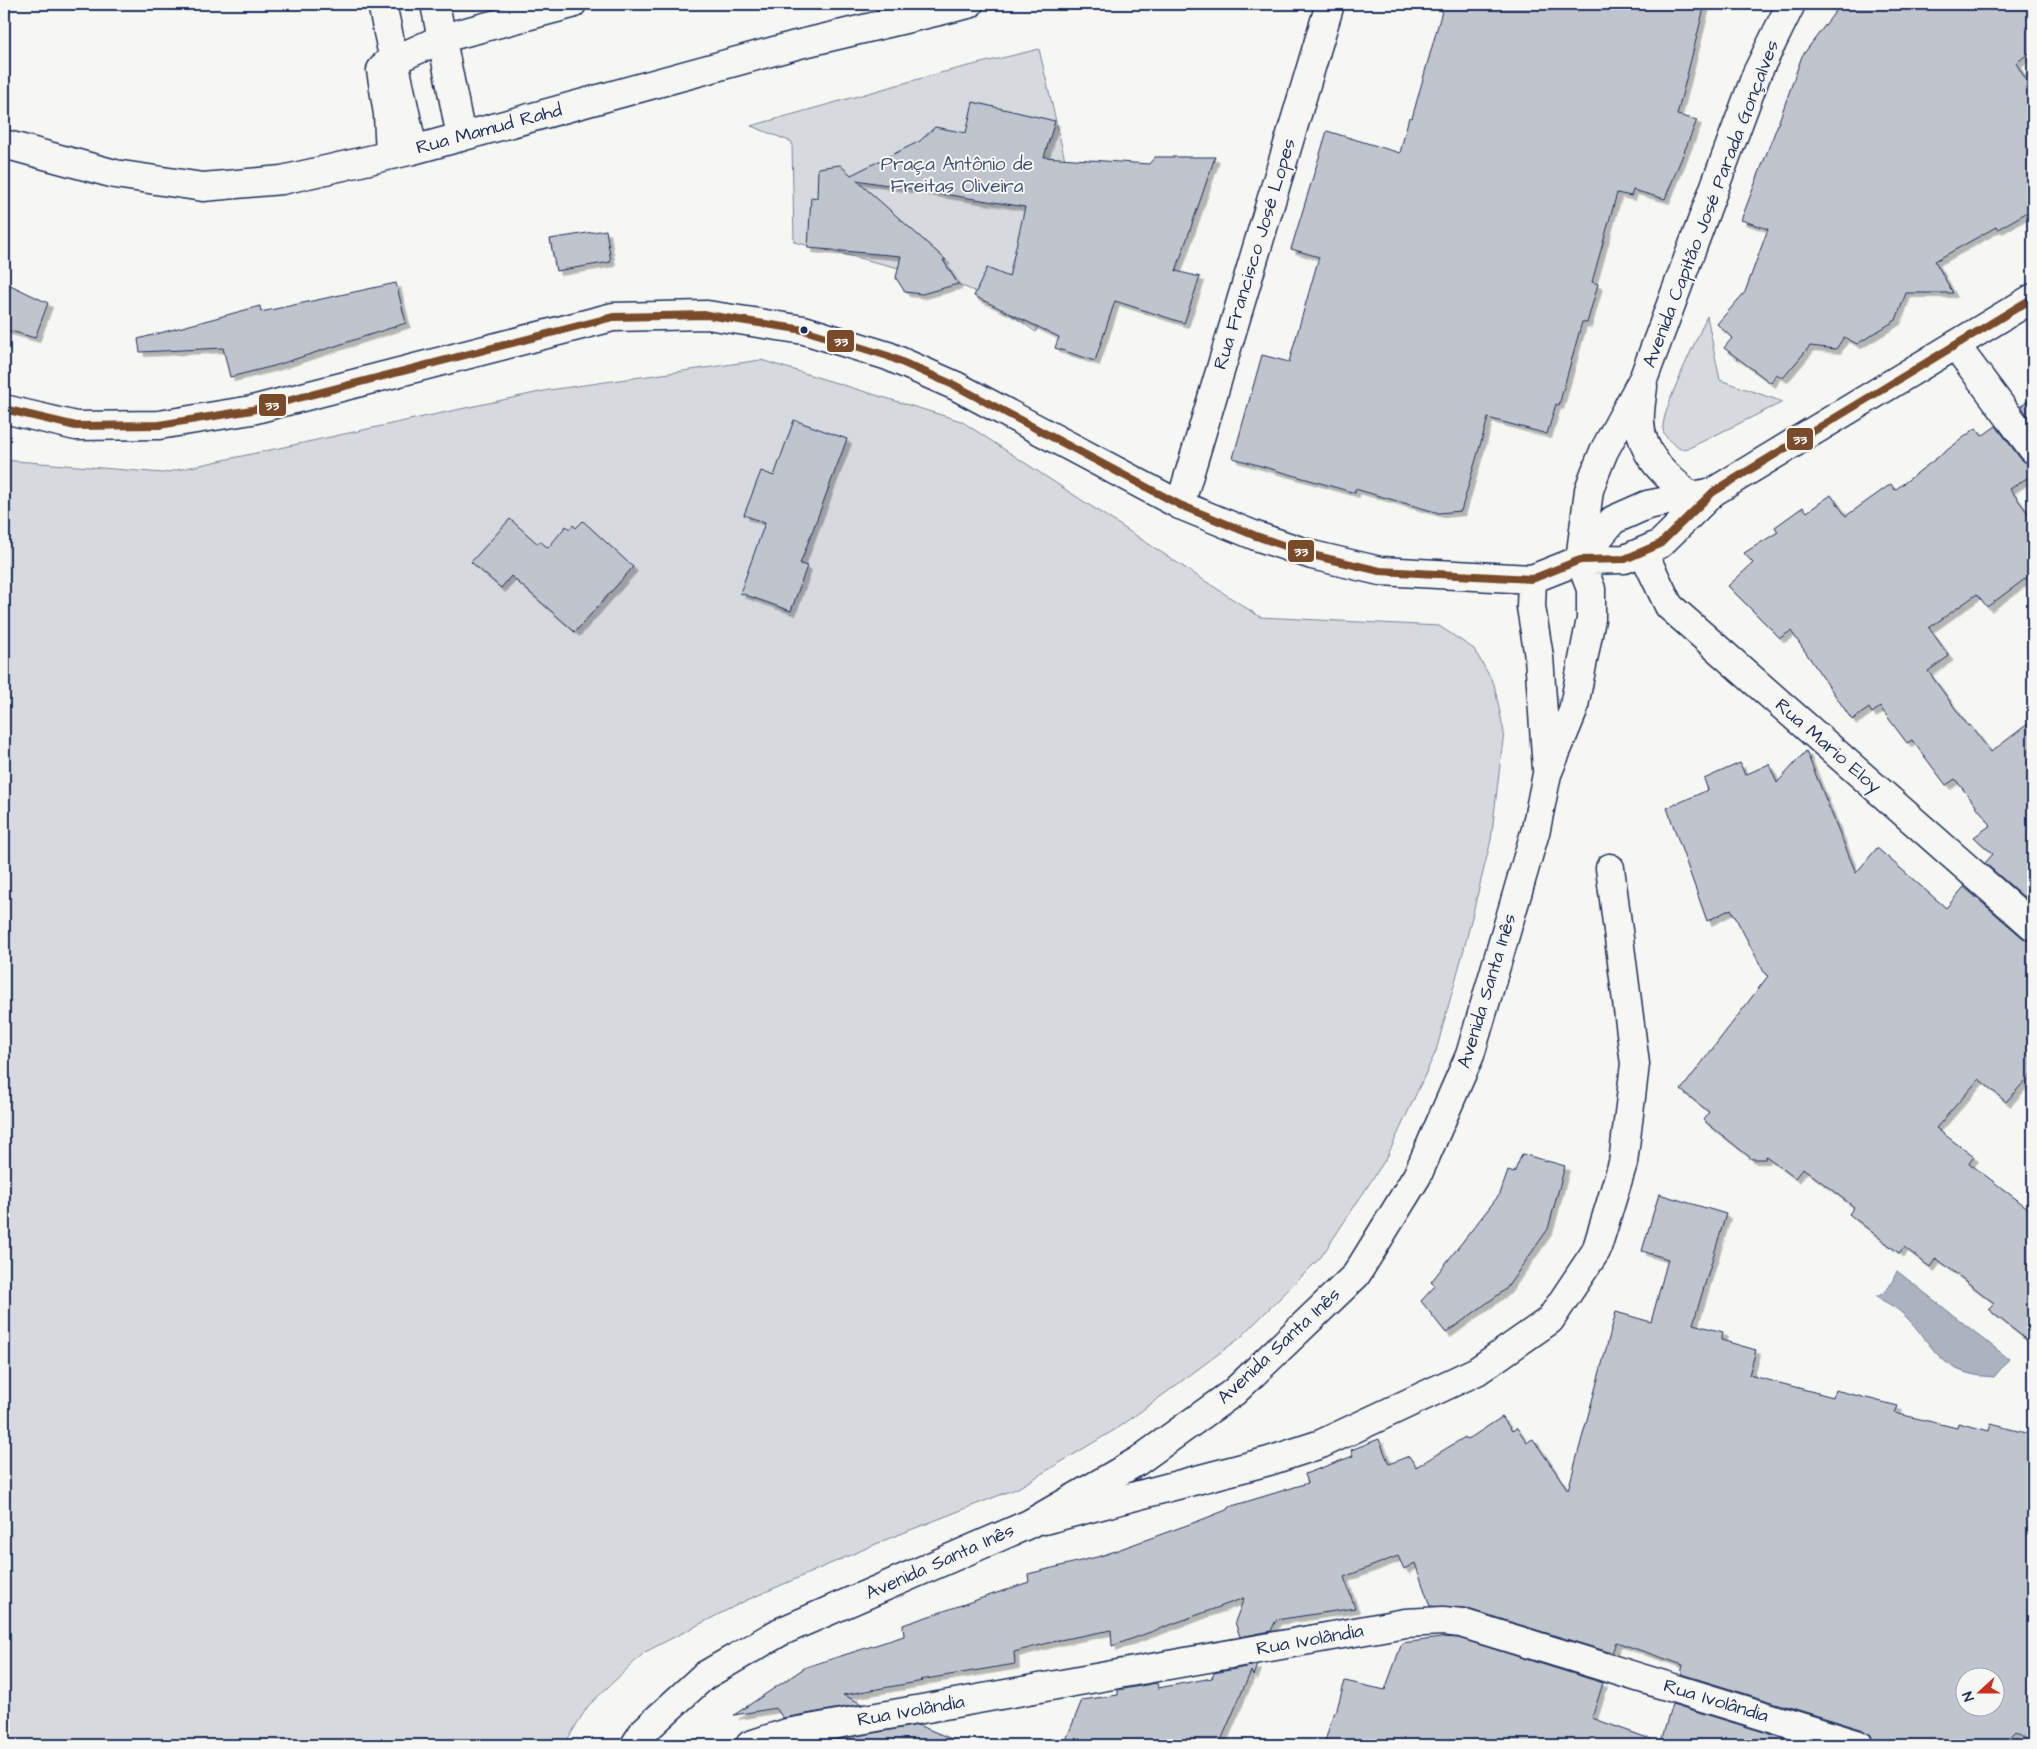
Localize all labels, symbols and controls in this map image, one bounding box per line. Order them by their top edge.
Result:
street label: Avenida Capitão José Parada Gonçalves [1636,36,1786,372]
street label: Rua Mamud Rahd [413,96,565,161]
street label: Rua Francisco José Lopes [1207,135,1303,373]
park label: Praça Antônio de Freitas Oliveira [881,151,1033,200]
unlabelled marker [799,325,809,335]
line badge: 33 [826,329,855,353]
text: 33 [833,332,849,352]
line badge: 33 [258,393,287,417]
text: 33 [264,396,280,416]
line badge: 33 [1786,427,1814,451]
text: 33 [1792,430,1808,450]
line badge: 33 [1287,539,1315,563]
text: 33 [1293,542,1309,562]
street label: Rua Mario Eloy [1768,692,1887,801]
street label: Avenida Santa Inês [1451,910,1523,1072]
street label: Avenida Santa Inês [1211,1281,1347,1411]
street label: Avenida Santa Inês [861,1517,1019,1607]
street label: Rua Ivolândia [1254,1617,1366,1663]
north arrow [1954,1666,2004,1716]
street label: Rua Ivolândia [1660,1672,1772,1730]
street label: Rua Ivolândia [855,1688,967,1734]
text: N [1958,1688,1980,1704]

